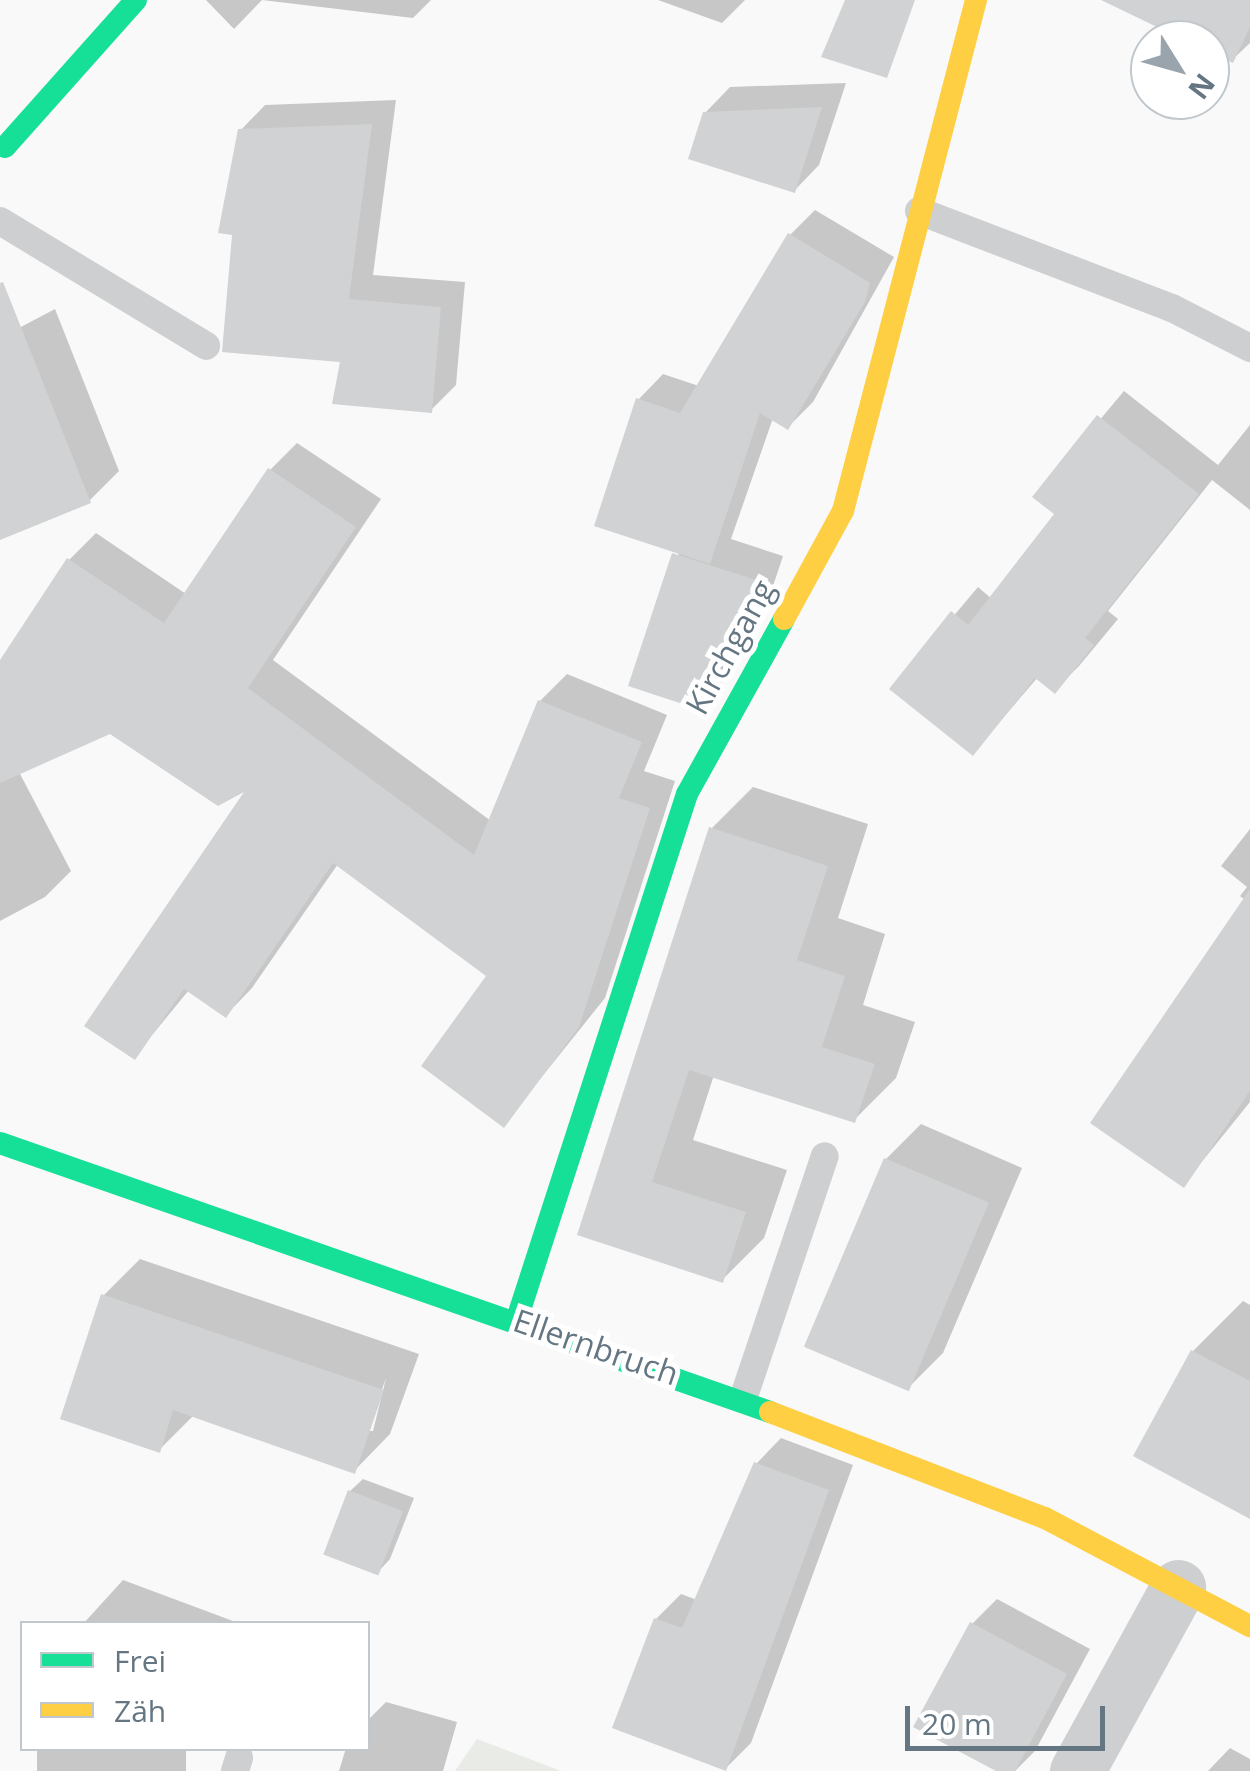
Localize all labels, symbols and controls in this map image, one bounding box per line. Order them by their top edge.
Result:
north arrow [1130,20,1230,120]
text: N [1180,66,1224,107]
street label: Kirchgang [677,573,783,721]
street label: Ellernbruch [509,1301,683,1393]
legend [20,1621,370,1751]
text: Frei [114,1640,166,1681]
scale bar [910,1686,1110,1748]
text: Zäh [114,1690,166,1731]
text: 20 m [922,1703,992,1744]

